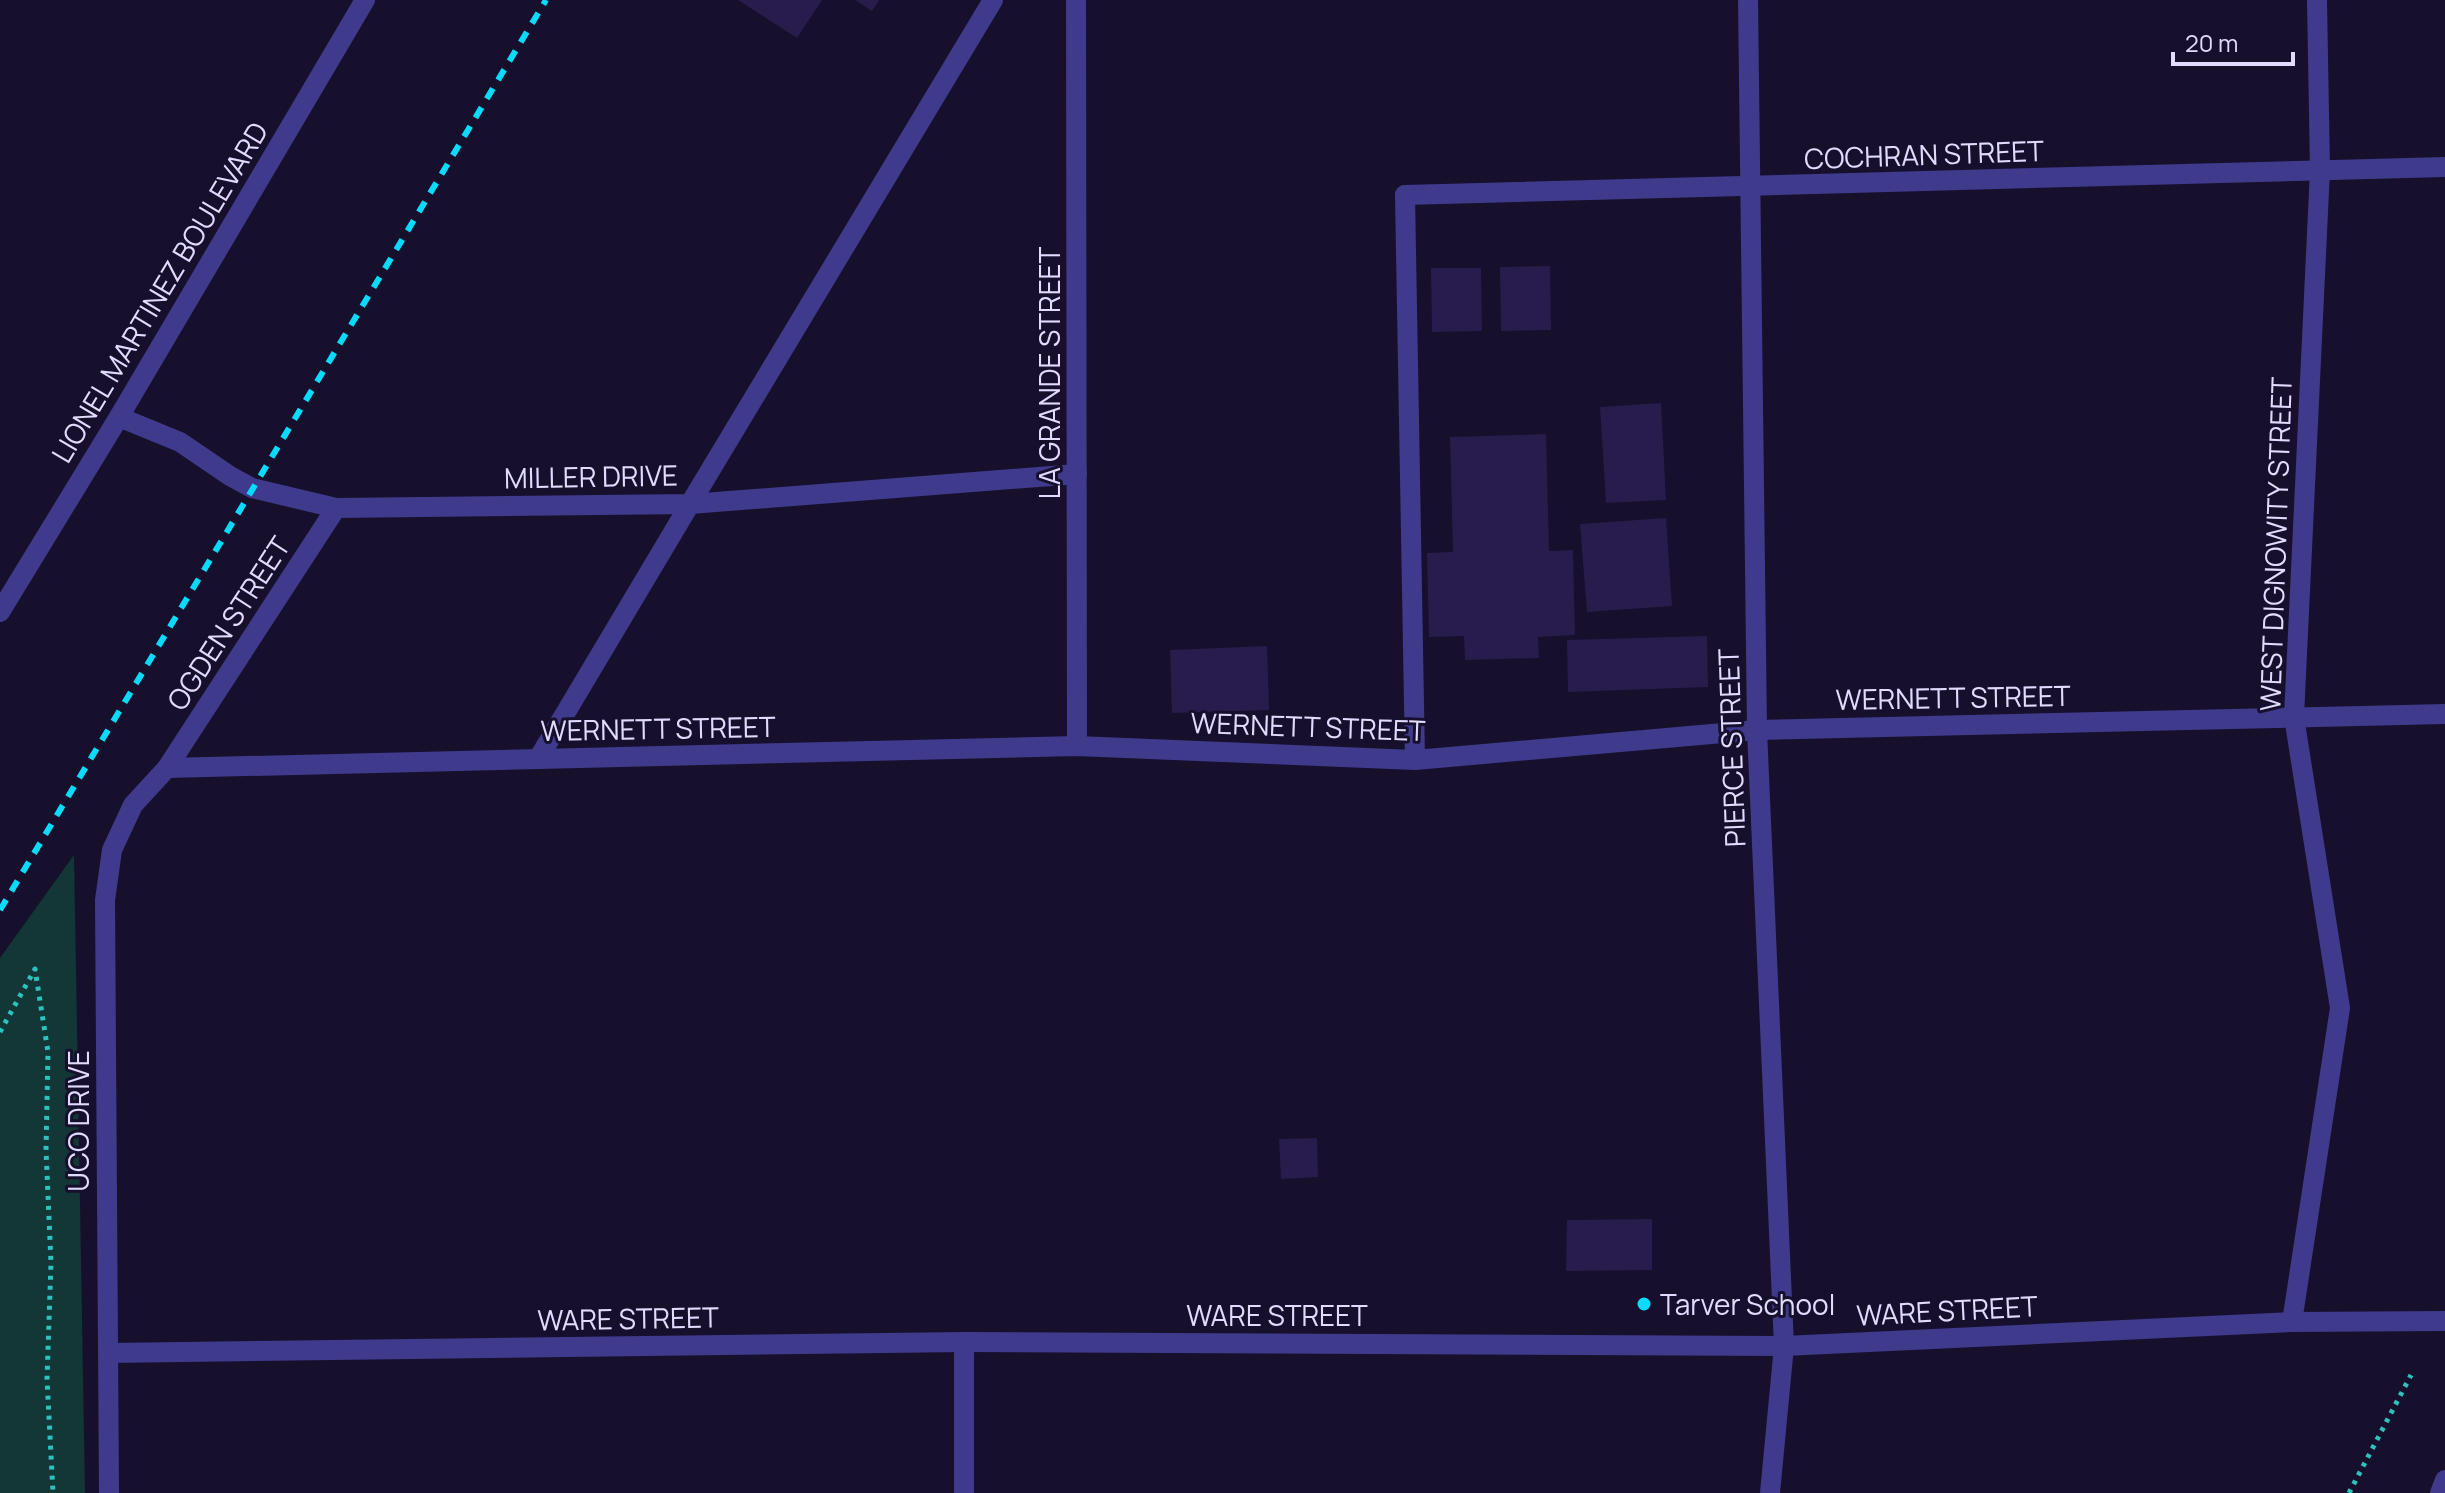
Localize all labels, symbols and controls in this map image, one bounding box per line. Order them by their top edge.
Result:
scale bar [2173,16,2293,66]
text: 20 m [2185,26,2238,59]
street label: LIONEL MARTINEZ BOULEVARD [42,115,276,469]
street label: COCHRAN STREET [1803,131,2045,177]
street label: LA GRANDE STREET [1030,246,1068,499]
street label: WEST DIGNOWITY STREET [2250,376,2300,712]
street label: MILLER DRIVE [504,455,678,497]
street label: OGDEN STREET [158,529,298,717]
street label: PIERCE STREET [1709,648,1753,848]
street label: WERNETT STREET [1835,676,2071,718]
street label: WERNETT STREET [1190,703,1426,749]
street label: WERNETT STREET [540,707,776,749]
street label: UCO DRIVE [59,1050,97,1192]
place label: Tarver School [1660,1285,1835,1323]
street label: WARE STREET [1855,1286,2039,1334]
marker: Tarver School [1635,1295,1653,1313]
street label: WARE STREET [1186,1296,1368,1334]
street label: WARE STREET [537,1297,719,1339]

